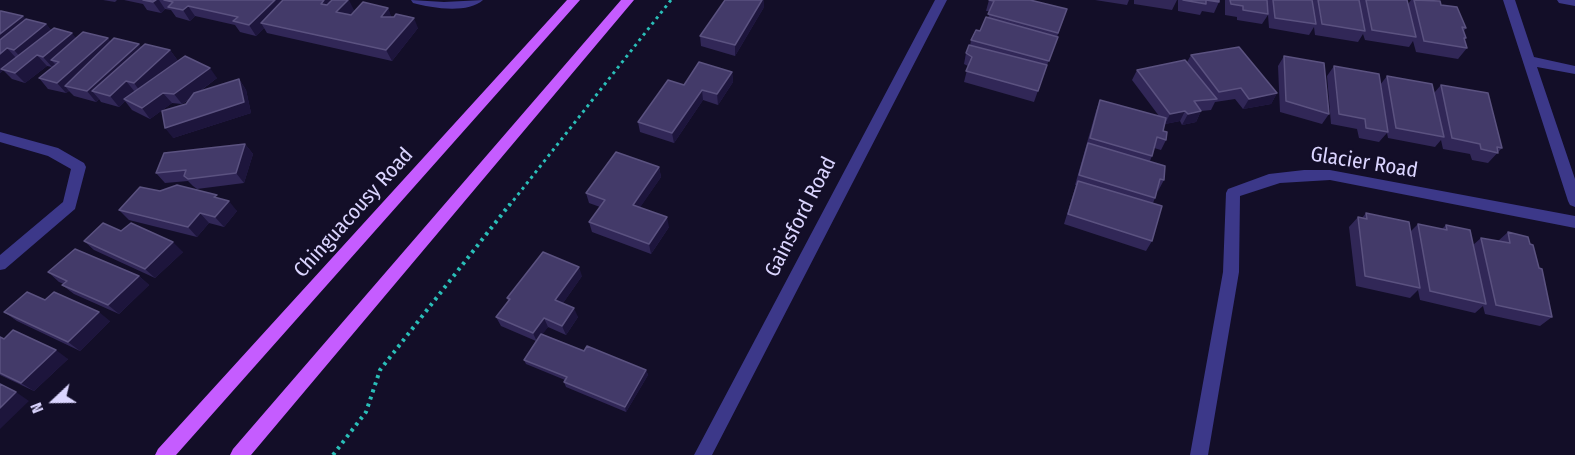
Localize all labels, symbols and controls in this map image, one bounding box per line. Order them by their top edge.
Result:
street label: Glacier Road [1309,142,1419,184]
street label: Chinguacousy Road [289,143,419,283]
street label: Gainsford Road [760,153,842,281]
north arrow [24,371,84,431]
text: N [26,400,47,416]

